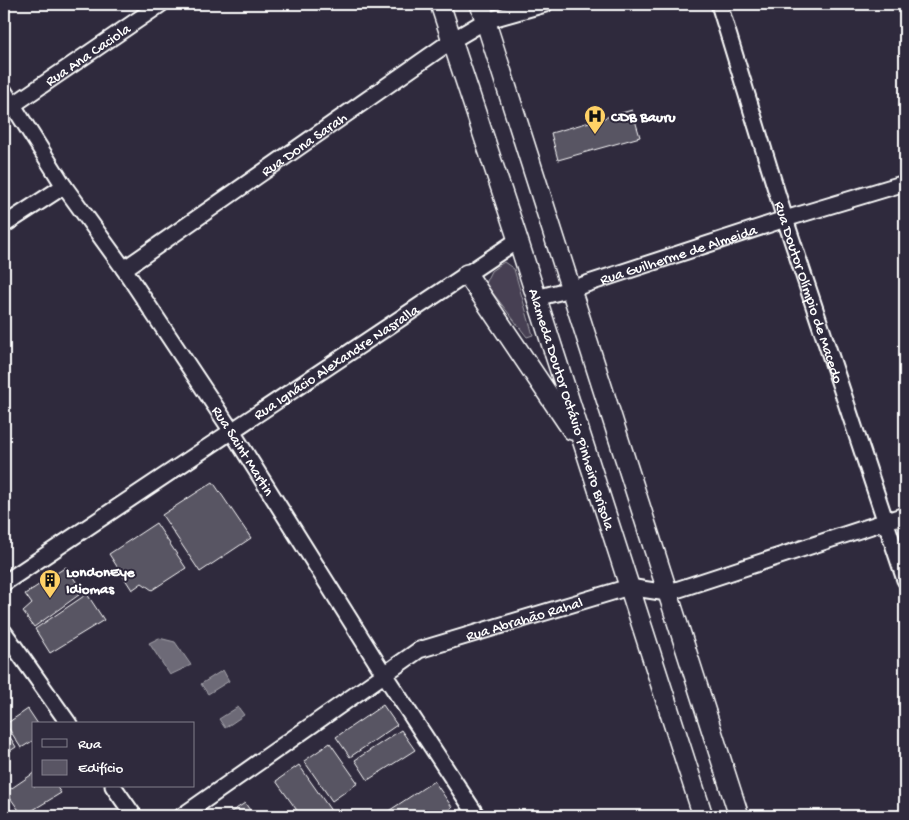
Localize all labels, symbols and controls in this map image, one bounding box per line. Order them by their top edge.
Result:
street label: Rua Ana Caciola [43,20,135,91]
hospital icon: CDB Bauru [583,104,607,135]
street label: Rua Dona Sarah [258,109,351,181]
place label: CDB Bauru [610,109,676,127]
street label: Rua Doutor Olímpio de Macedo [769,199,846,386]
street label: Rua Guilherme de Almeida [598,222,760,290]
street label: Alameda Doutor Octávio Pinheiro Brisola [523,287,618,533]
street label: Rua Ignácio Alexandre Nasralla [251,301,424,425]
street label: Rua Saint Martin [207,403,277,500]
place label: LondonEye Idiomas [66,564,136,599]
building icon: LondonEye Idiomas [38,568,62,599]
street label: Rua Abrahão Rahal [464,594,585,646]
legend [32,722,195,788]
text: Rua [78,736,102,754]
text: Edifício [78,760,124,778]

